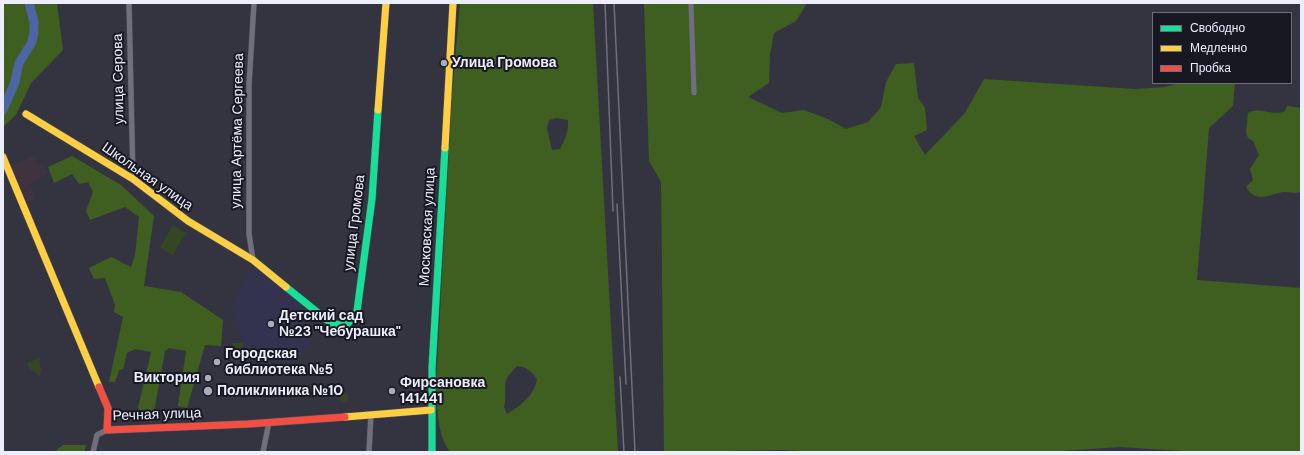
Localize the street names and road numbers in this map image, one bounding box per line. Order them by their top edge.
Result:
street label: улица Серова [110,33,128,125]
street label: улица Артёма Сергеева [228,53,248,209]
street label: Школьная улица [98,139,196,215]
street label: Московская улица [416,167,440,287]
street label: улица Громова [341,174,369,272]
street label: Речная улица [112,405,202,425]

